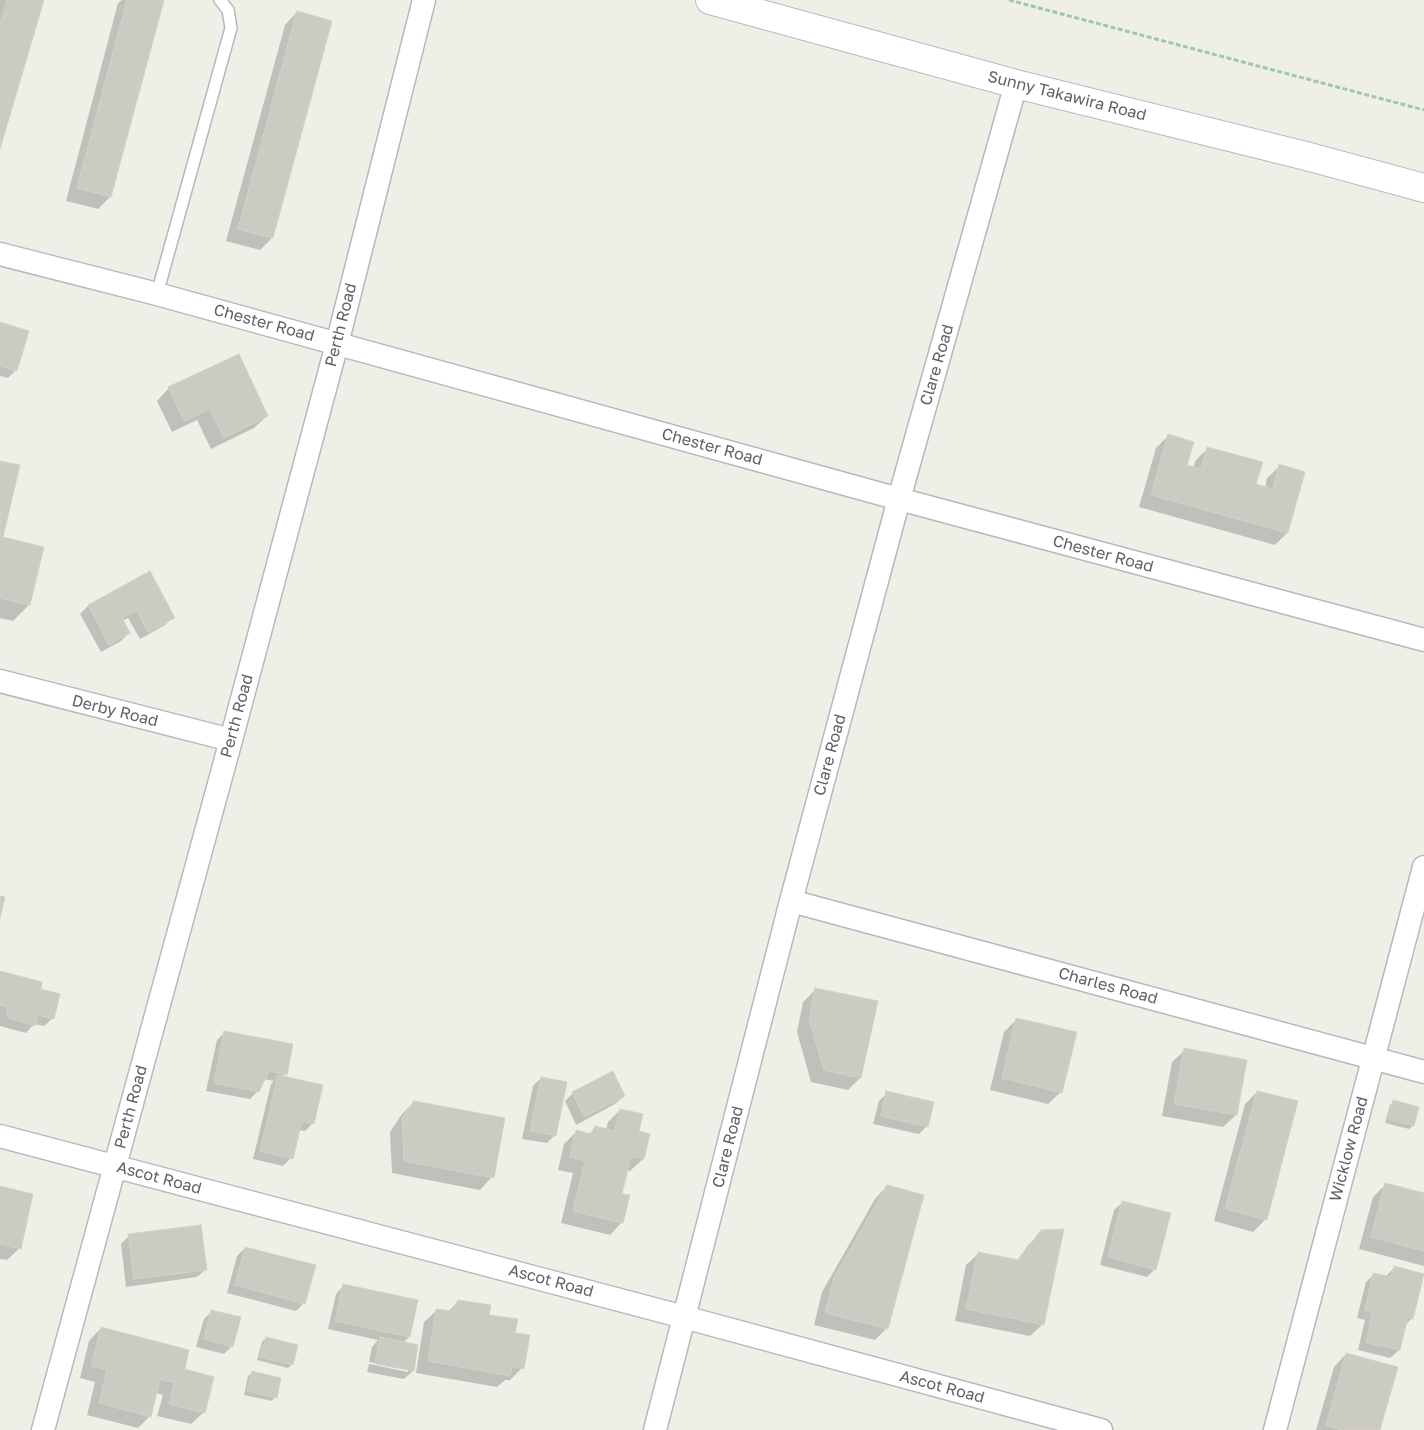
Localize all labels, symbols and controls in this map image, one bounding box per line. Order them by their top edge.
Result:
street label: Sunny Takawira Road [986,67,1148,125]
street label: Perth Road [321,281,361,369]
street label: Chester Road [211,300,317,346]
street label: Clare Road [916,322,958,408]
street label: Chester Road [659,424,765,470]
street label: Chester Road [1050,531,1156,577]
street label: Perth Road [217,672,257,760]
street label: Derby Road [70,691,160,731]
street label: Clare Road [810,712,850,798]
street label: Charles Road [1056,964,1160,1008]
street label: Perth Road [111,1063,151,1151]
street label: Wicklow Road [1326,1094,1372,1204]
street label: Clare Road [709,1104,747,1190]
street label: Ascot Road [114,1157,204,1199]
street label: Ascot Road [506,1260,596,1302]
street label: Ascot Road [897,1366,987,1408]

